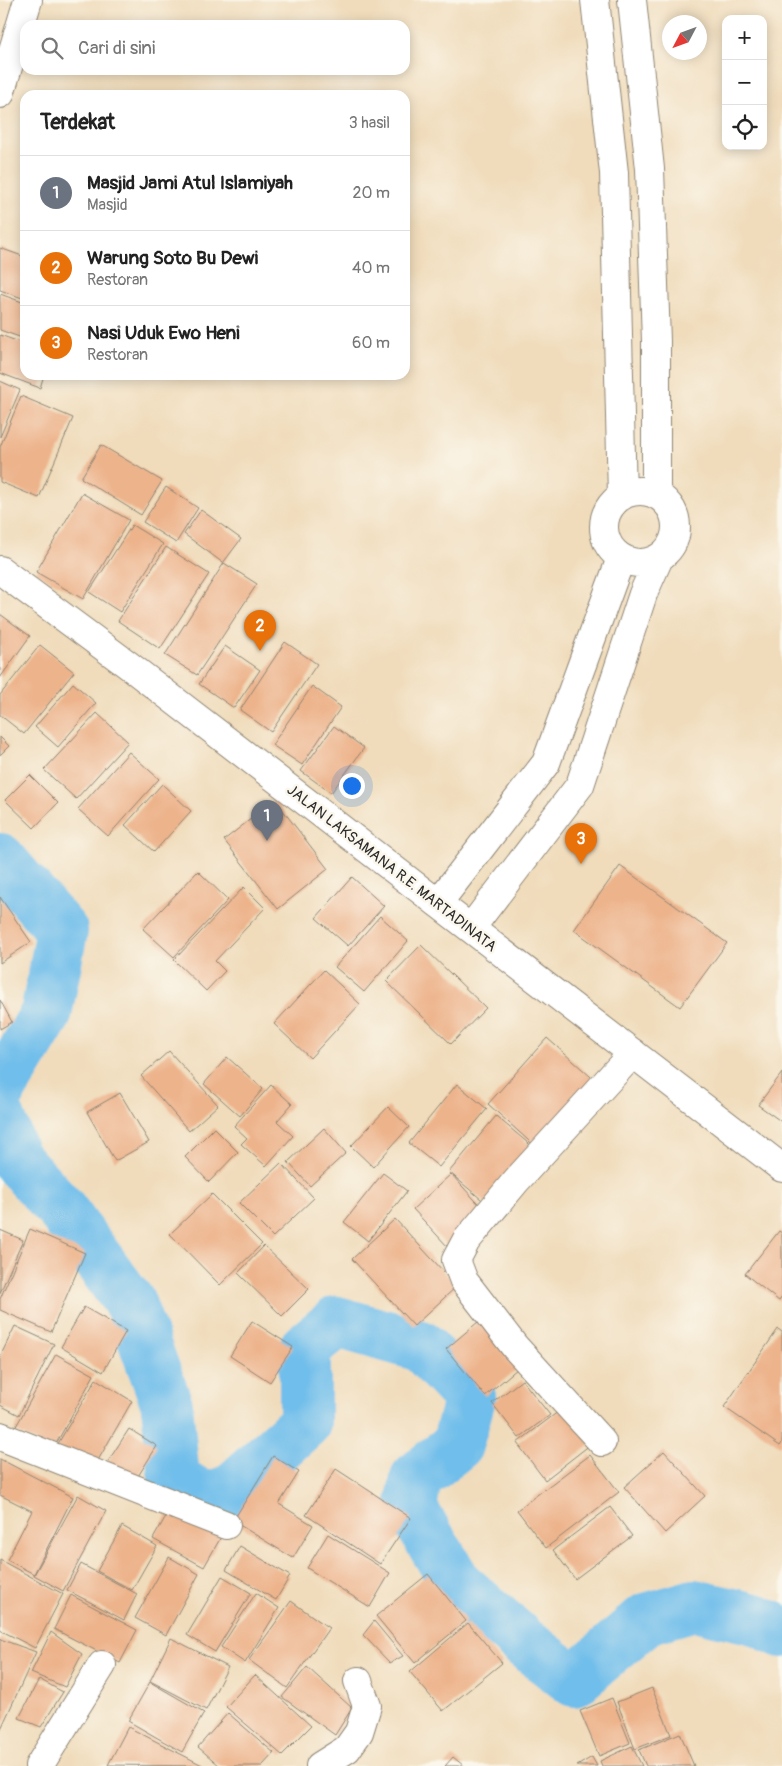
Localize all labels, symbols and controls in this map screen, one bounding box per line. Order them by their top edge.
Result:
north arrow [662,15,707,60]
map controls [722,15,767,150]
button: + [722,15,767,60]
search box [20,20,410,75]
icon: search [38,34,66,62]
text: Cari di sini [78,36,155,60]
button: − [722,60,767,105]
button: locate [722,105,767,150]
text: Terdekat [40,109,115,136]
text: 3 hasil [349,113,390,133]
text: Masjid Jami Atul Islamiyah [87,171,293,195]
text: 1 [53,183,59,203]
text: 20 m [352,183,390,203]
text: Masjid [87,195,127,215]
text: Warung Soto Bu Dewi [87,246,258,270]
text: 2 [52,258,60,278]
text: 40 m [352,258,390,278]
text: Restoran [87,270,148,290]
text: Nasi Uduk Ewo Heni [87,321,240,345]
text: 3 [52,333,60,353]
text: 60 m [352,333,390,353]
text: Restoran [87,345,148,365]
pin: 2 [244,610,276,651]
your location [339,773,365,799]
street label: JALAN LAKSAMANA R.E. MARTADINATA [283,781,501,956]
pin: 1 [251,800,283,841]
pin: 3 [565,823,597,864]

